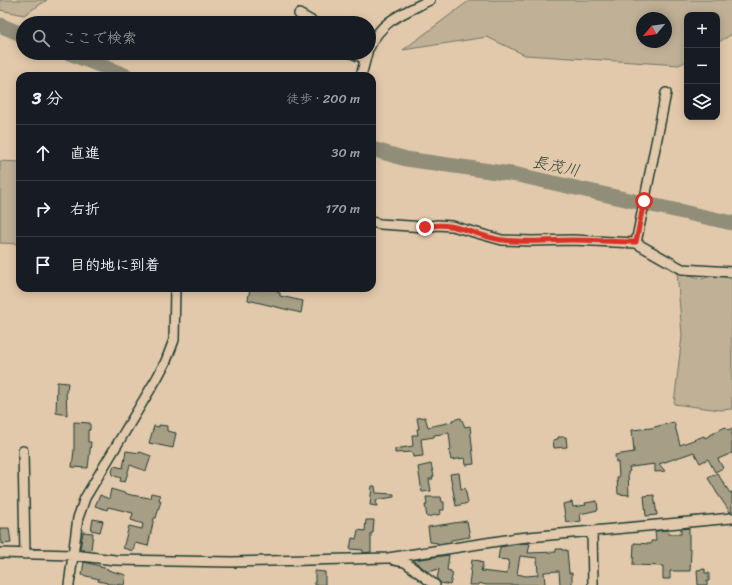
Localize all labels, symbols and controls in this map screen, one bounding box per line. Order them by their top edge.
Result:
north arrow [636,12,672,48]
map controls [684,12,720,120]
button: + [684,12,720,48]
search box [16,16,376,60]
text: ここで検索 [62,25,137,51]
icon: search [30,27,52,49]
button: − [684,48,720,84]
text: 3 分 [32,83,63,113]
button: layers [684,84,720,120]
text: 徒歩 · 200 m [286,87,360,110]
text: 直進 [70,140,100,166]
text: 30 m [331,141,360,164]
icon: ahead [32,142,54,164]
water label: 長茂川 [530,147,582,185]
route start [635,192,653,210]
text: 右折 [70,196,100,222]
text: 170 m [325,197,360,220]
icon: right [32,198,54,220]
route end [416,218,434,236]
text: 目的地に到着 [70,252,160,278]
icon: arrive [32,254,54,276]

